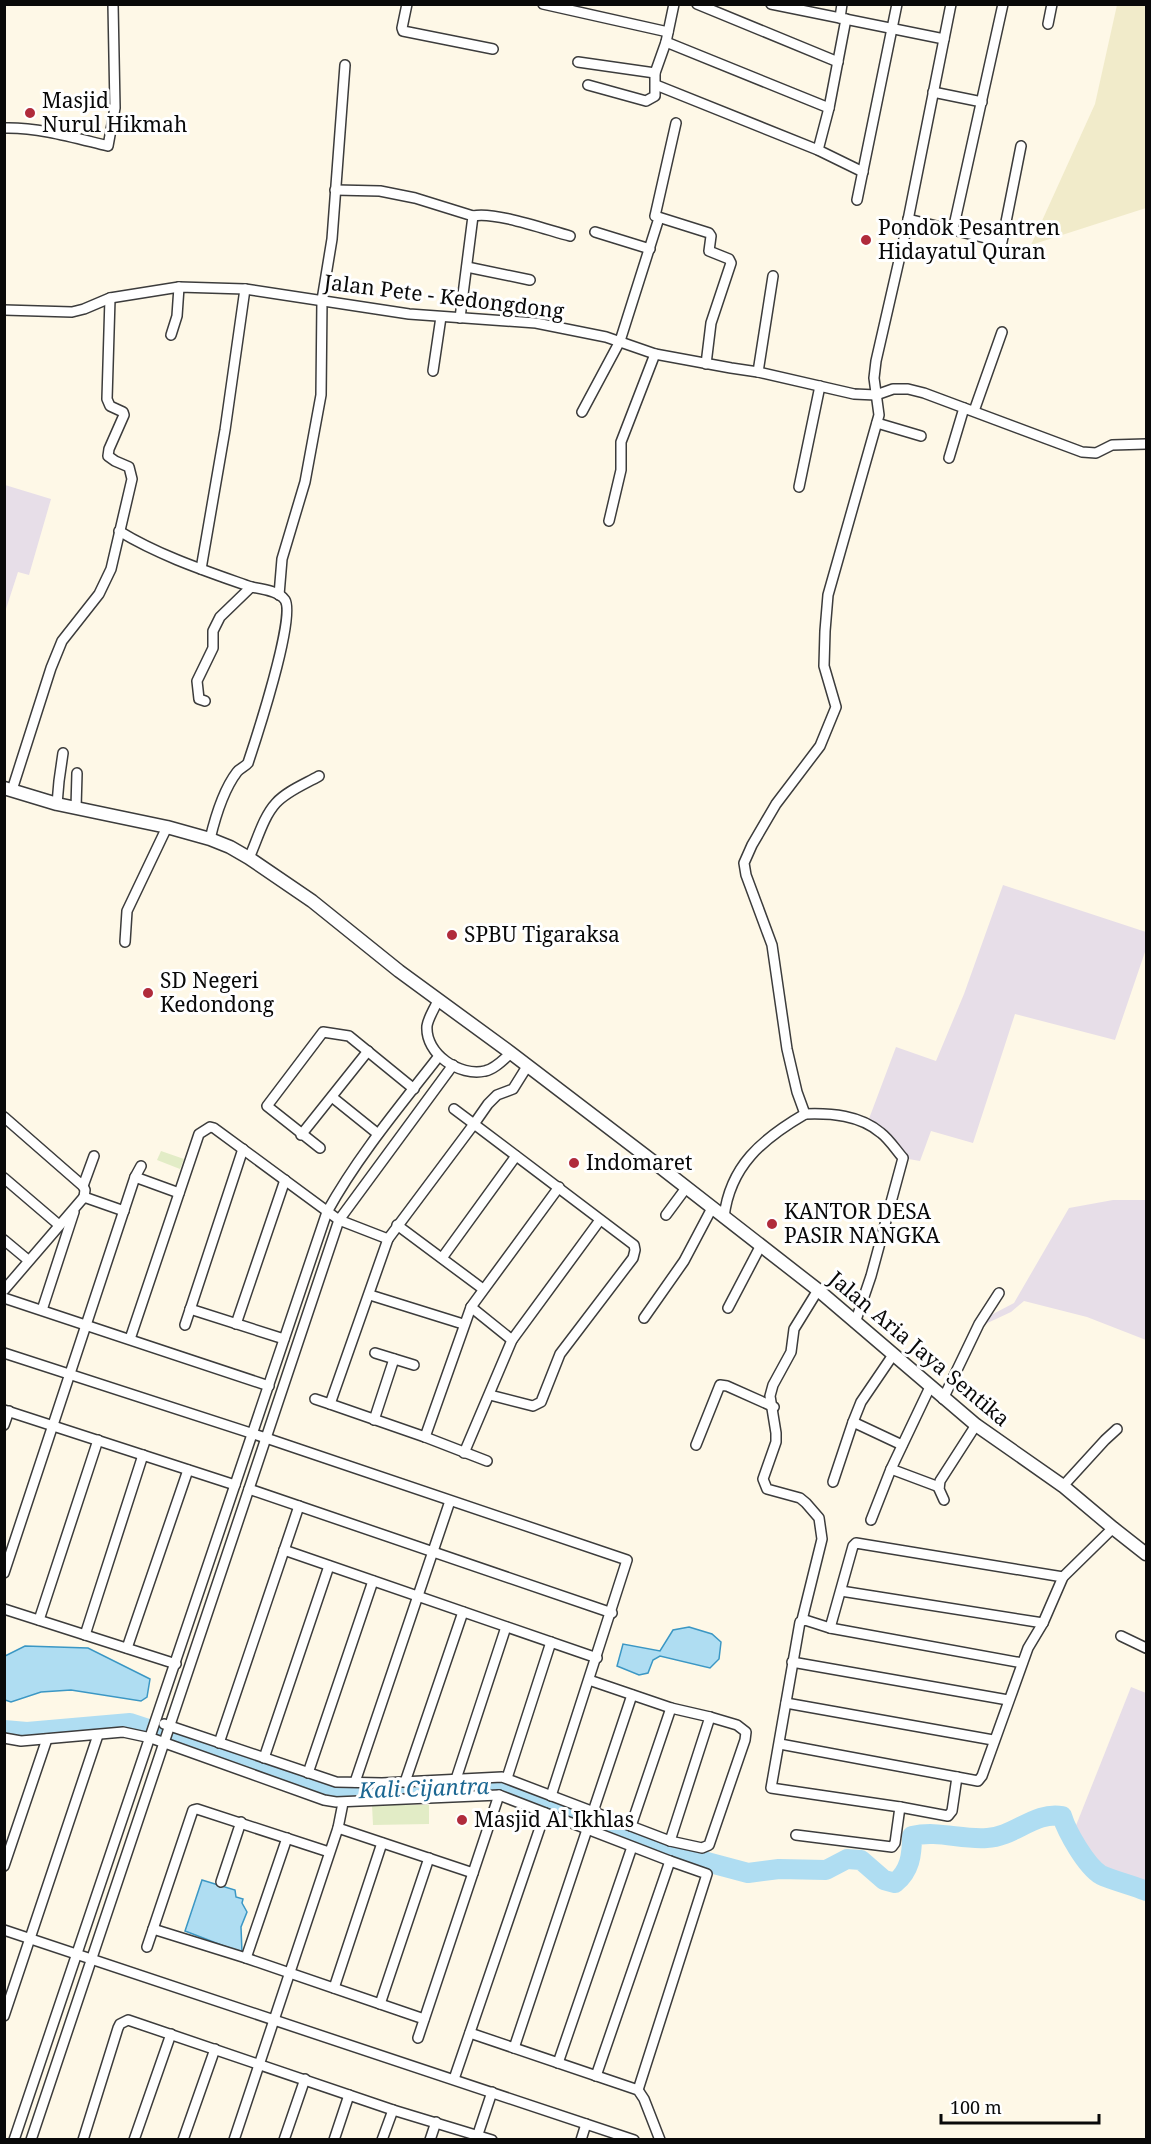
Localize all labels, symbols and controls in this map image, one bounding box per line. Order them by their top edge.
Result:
place label: Masjid Nurul Hikmah [42,86,187,138]
marker: Masjid Nurul Hikmah [23,106,37,120]
place label: Pondok Pesantren Hidayatul Quran [878,213,1060,265]
marker: Pondok Pesantren Hidayatul Quran [859,233,873,247]
street label: Jalan Pete - Kedongdong [321,267,567,325]
place label: SPBU Tigaraksa [464,920,620,948]
marker: SPBU Tigaraksa [445,928,459,942]
place label: SD Negeri Kedondong [160,966,275,1018]
marker: SD Negeri Kedondong [141,986,155,1000]
place label: Indomaret [586,1148,692,1176]
marker: Indomaret [567,1156,581,1170]
place label: KANTOR DESA PASIR NANGKA [784,1197,940,1249]
marker: KANTOR DESA PASIR NANGKA [765,1217,779,1231]
street label: Jalan Aria Jaya Sentika [823,1264,1016,1432]
water label: Kali Cijantra [357,1770,490,1804]
place label: Masjid Al Ikhlas [474,1805,634,1833]
marker: Masjid Al Ikhlas [455,1813,469,1827]
scale bar [941,2087,1098,2125]
text: 100 m [950,2095,1002,2119]

